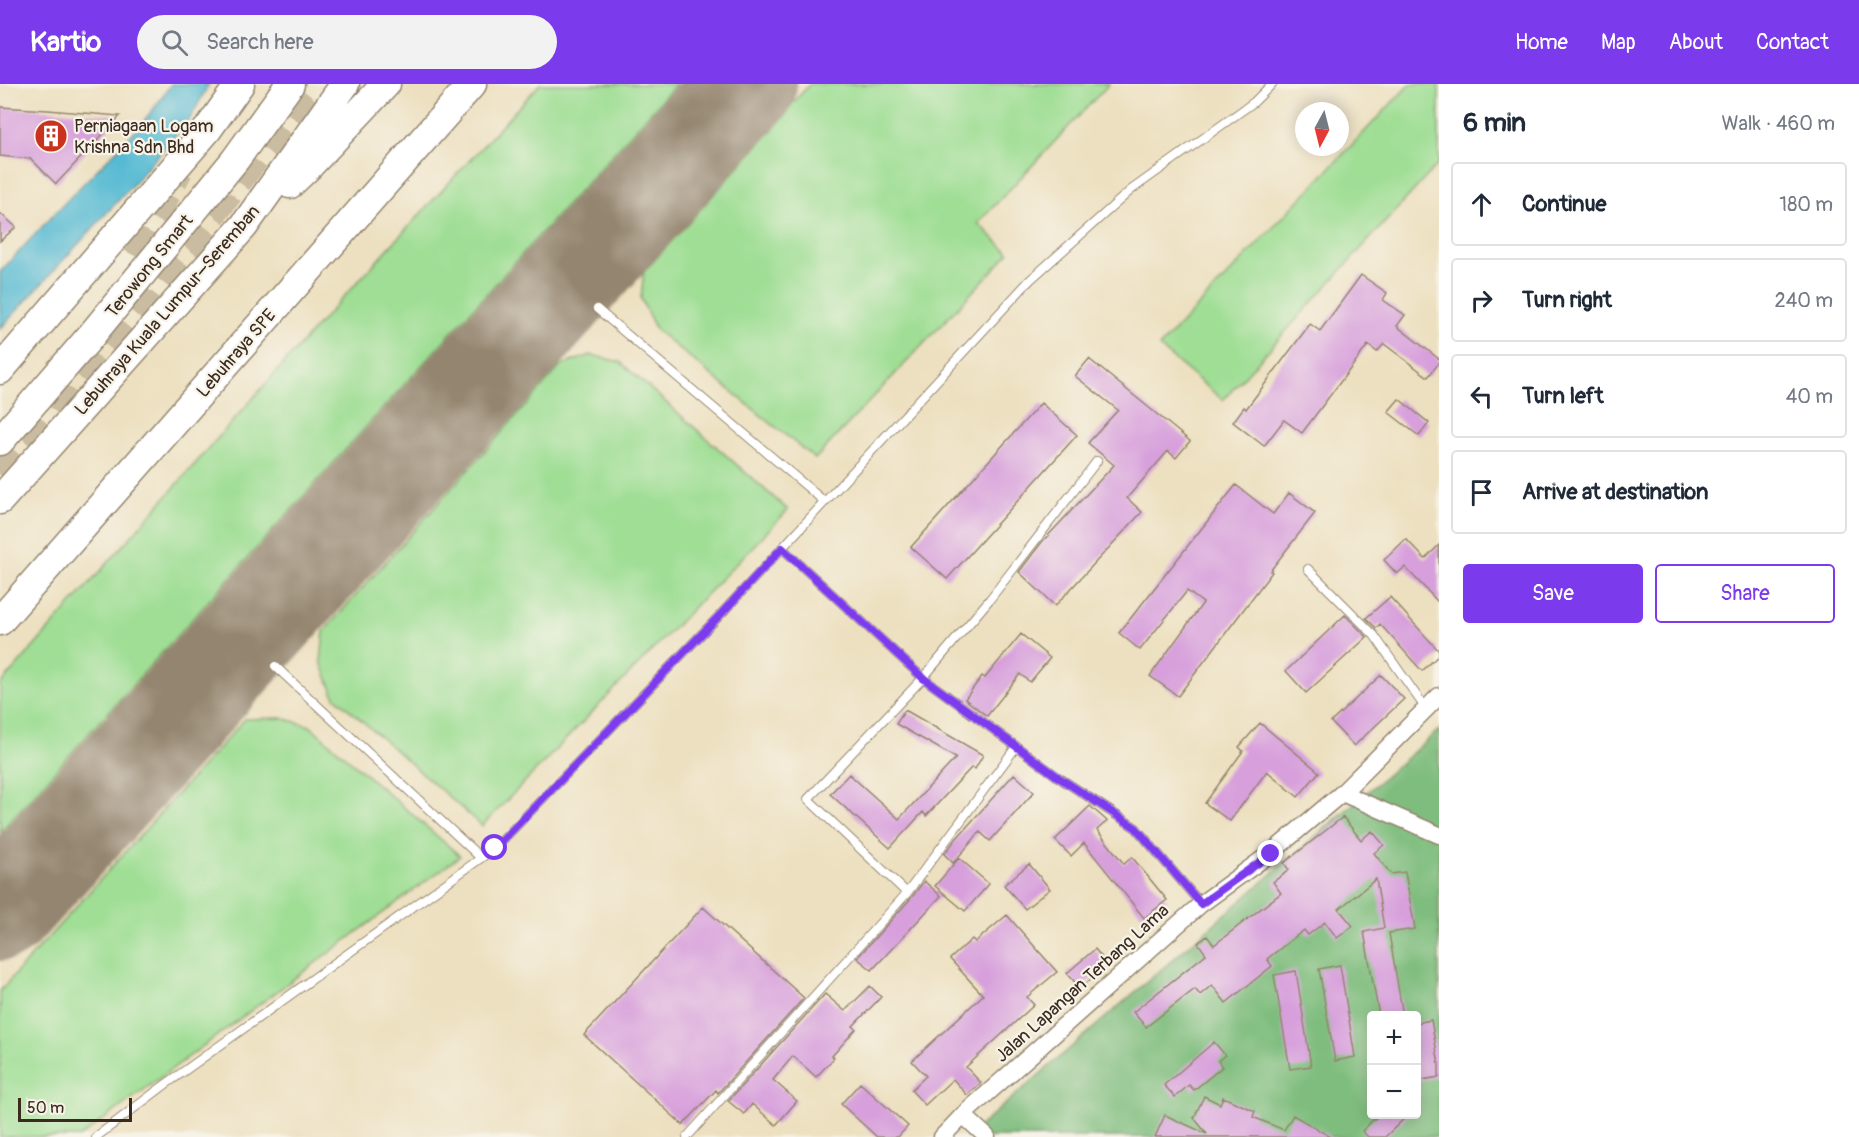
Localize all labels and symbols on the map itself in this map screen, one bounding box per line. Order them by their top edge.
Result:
north arrow [1295,102,1349,156]
place label: Perniagaan Logam Krishna Sdn Bhd [74,115,214,159]
building icon: Perniagaan Logam Krishna Sdn Bhd [33,118,69,154]
street label: Lebuhraya Kuala Lumpur–Seremban [70,200,265,420]
street label: Terowong Smart [101,209,199,323]
street label: Lebuhraya SPE [192,304,281,402]
route start [481,834,507,860]
route end [1257,840,1283,866]
street label: Jalan Lapangan Terbang Lama [991,899,1174,1068]
scale bar [18,1095,132,1122]

